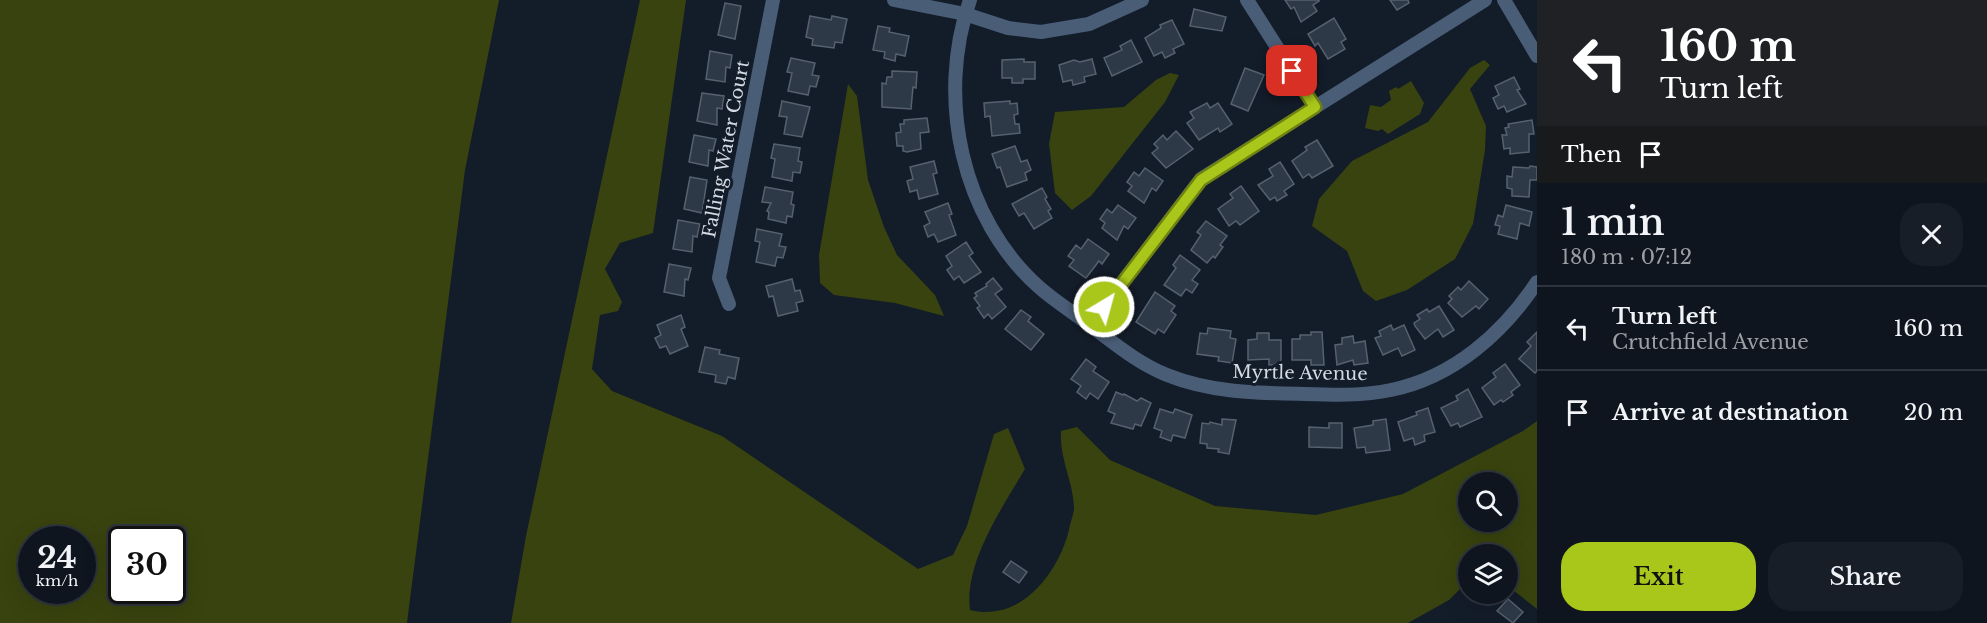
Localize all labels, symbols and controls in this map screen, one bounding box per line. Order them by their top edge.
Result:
text: 160 m [1660,20,1796,72]
icon: left [1561,24,1639,102]
pin [1266,45,1317,96]
icon: arrive [1275,54,1308,87]
street label: Falling Water Court [698,58,754,240]
text: Turn left [1660,72,1783,105]
icon: arrive [1634,138,1667,171]
text: Then [1561,141,1622,168]
text: 1 min [1561,200,1665,245]
button: close [1900,203,1963,266]
text: 180 m · 07:12 [1561,245,1692,269]
position arrow [1072,275,1136,339]
text: Turn left [1612,303,1717,330]
icon: left [1561,312,1594,345]
text: 160 m [1893,315,1963,342]
text: Crutchfield Avenue [1612,330,1809,354]
street label: Myrtle Avenue [1232,361,1368,385]
icon: arrive [1561,396,1594,429]
text: Arrive at destination [1612,399,1849,426]
text: 20 m [1904,399,1963,426]
map controls [1458,472,1518,604]
button: search [1458,472,1518,532]
speed limit sign: 30 [108,526,186,604]
text: 24 [37,539,77,576]
button: Exit [1561,542,1756,611]
button: Share [1768,542,1963,611]
button: layers [1458,544,1518,604]
text: km/h [36,571,78,590]

